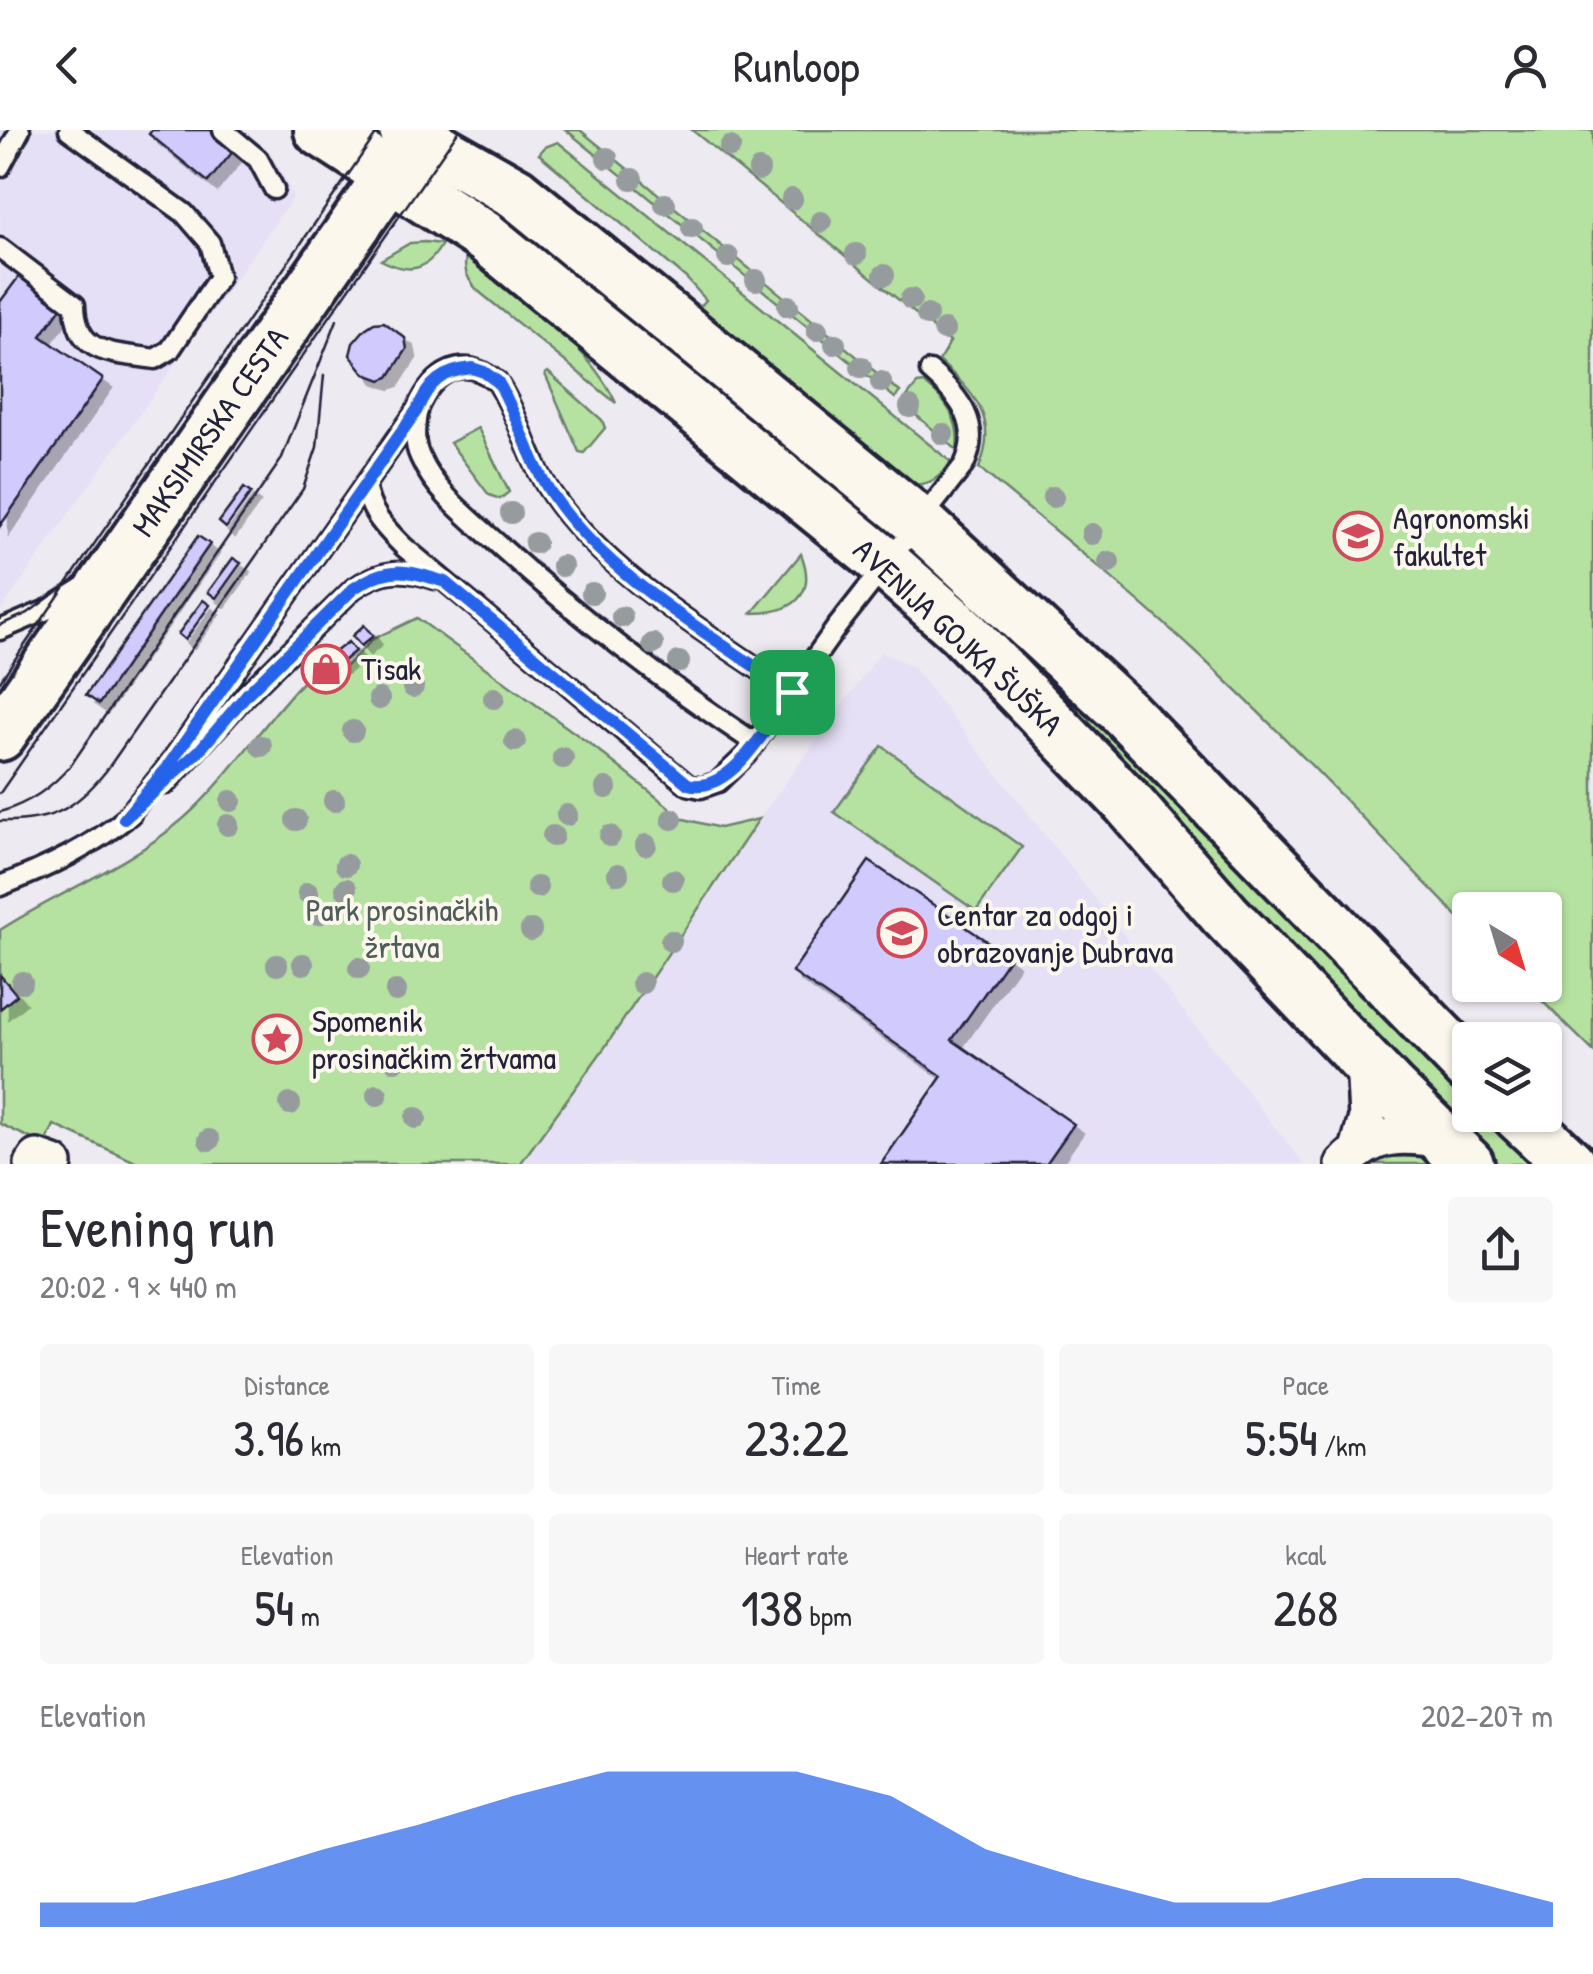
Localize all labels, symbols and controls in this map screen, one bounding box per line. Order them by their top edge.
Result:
text: Runloop [733,35,860,96]
icon: back [40,38,95,93]
icon: person [1498,38,1553,93]
street label: MAKSIMIRSKA CESTA [121,318,298,545]
place label: Agronomski fakultet [1393,496,1530,576]
school or university icon: Agronomski fakultet [1332,510,1384,562]
street label: AVENIJA GOJKA ŠUŠKA [845,528,1072,745]
shop icon: Tisak [300,643,352,695]
place label: Tisak [361,647,421,690]
pin [750,650,835,735]
icon: arrive [765,665,820,720]
park label: Park prosinačkih žrtava [306,888,498,968]
north arrow [1452,892,1562,1002]
map controls [1452,892,1562,1132]
place label: Centar za odgoj i obrazovanje Dubrava [937,893,1173,973]
school or university icon: Centar za odgoj i obrazovanje Dubrava [876,907,928,959]
place label: Spomenik prosinačkim žrtvama [312,999,556,1079]
place icon: Spomenik prosinačkim žrtvama [251,1013,303,1065]
button: layers [1452,1022,1562,1132]
text: Evening run [40,1190,275,1264]
button: share [1448,1197,1553,1302]
text: 20:02 · 9 × 440 m [40,1265,237,1308]
text: Distance [244,1366,330,1404]
text: Time [772,1366,821,1404]
text: Pace [1283,1366,1329,1404]
text: 3.96 [233,1404,304,1472]
text: 23:22 [744,1404,849,1472]
text: 5:54 [1245,1404,1318,1472]
text: km [304,1427,341,1465]
text: /km [1318,1427,1367,1465]
text: Elevation [241,1536,334,1574]
text: Heart rate [744,1536,849,1574]
text: kcal [1285,1536,1326,1574]
text: 54 [254,1574,294,1642]
text: 138 [741,1574,803,1642]
text: 268 [1273,1574,1338,1642]
text: m [294,1597,320,1635]
text: bpm [803,1597,852,1635]
text: Elevation [40,1694,146,1737]
text: 202–207 m [1421,1694,1553,1737]

